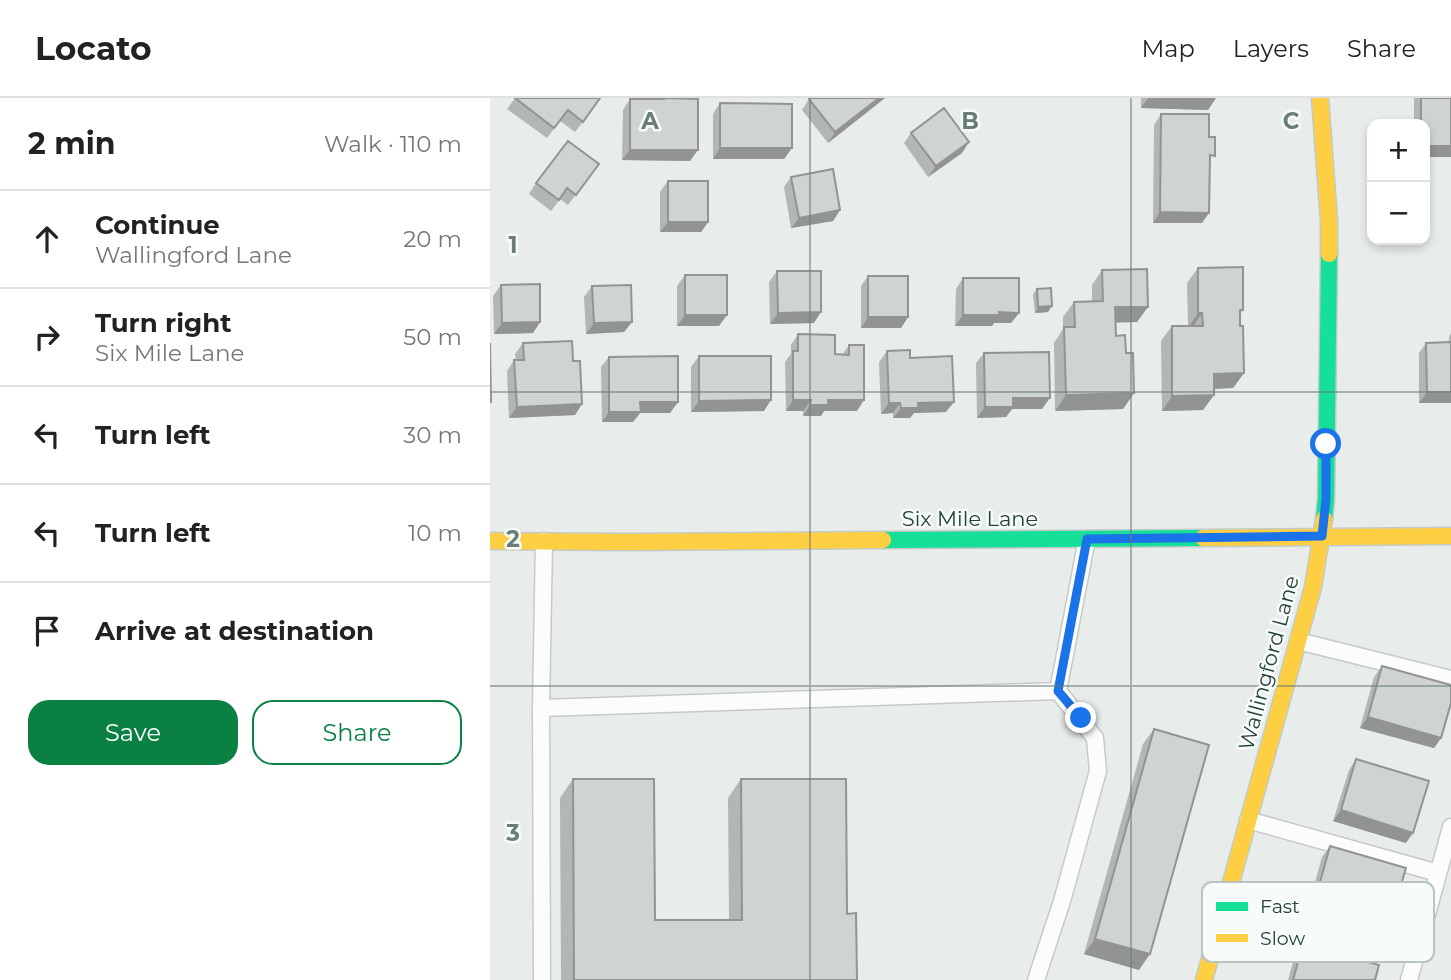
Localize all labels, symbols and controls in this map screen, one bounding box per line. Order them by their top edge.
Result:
text: Locato [35,28,152,68]
text: Map [1141,34,1195,63]
text: Layers [1233,34,1309,63]
text: Share [1347,34,1416,63]
text: A [640,107,659,135]
text: B [961,107,979,135]
text: C [1283,107,1300,135]
map controls [1367,119,1430,245]
button: + [1367,119,1430,182]
text: 2 min [28,125,115,162]
text: Walk · 110 m [324,130,462,158]
button: − [1367,182,1430,245]
text: Continue [95,209,220,241]
icon: ahead [28,220,66,258]
text: 20 m [403,225,462,253]
text: 1 [508,231,518,259]
text: Wallingford Lane [95,241,292,269]
text: Turn right [95,307,231,339]
icon: right [28,318,66,356]
text: 50 m [403,323,462,351]
text: Six Mile Lane [95,339,244,367]
icon: left [28,416,66,454]
text: Turn left [95,419,211,451]
text: 30 m [403,421,462,449]
route start [1310,428,1341,459]
street label: Six Mile Lane [902,506,1038,531]
icon: left [28,514,66,552]
text: Turn left [95,517,211,549]
text: 10 m [408,519,462,547]
text: 2 [506,525,520,553]
street label: Wallingford Lane [1233,573,1304,753]
icon: arrive [28,612,66,650]
text: Arrive at destination [95,615,374,647]
button: Save [28,700,238,765]
button: Share [252,700,462,765]
route end [1065,702,1096,733]
text: 3 [505,819,520,847]
legend [1202,882,1434,962]
text: Fast [1260,895,1300,918]
text: Slow [1260,927,1305,950]

